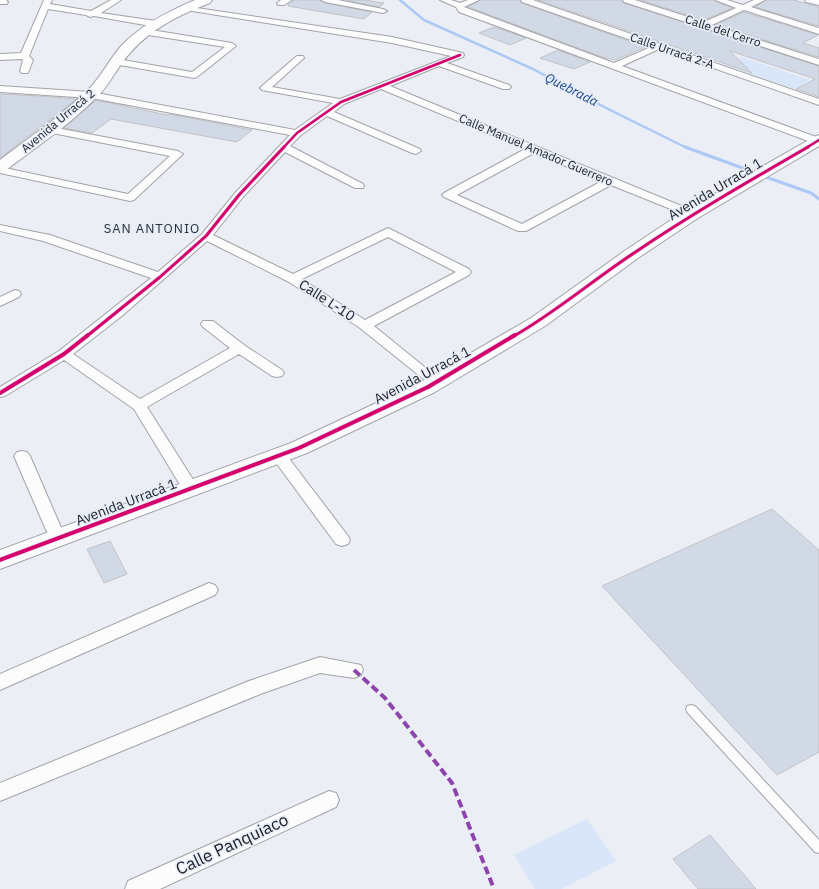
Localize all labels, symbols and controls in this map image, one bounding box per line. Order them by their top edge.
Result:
street label: Calle del Cerro [683,11,763,50]
street label: Calle Urracá 2-A [628,29,716,72]
water label: Quebrada [542,69,601,110]
street label: Avenida Urracá 2 [18,85,98,156]
street label: Calle Manuel Amador Guerrero [457,110,616,189]
street label: Avenida Urracá 1 [665,154,765,224]
district label: SAN ANTONIO [104,220,200,237]
street label: Calle L-10 [295,275,359,325]
street label: Avenida Urracá 1 [371,342,473,408]
street label: Avenida Urracá 1 [73,474,179,530]
street label: Calle Panquiaco [172,808,292,880]

